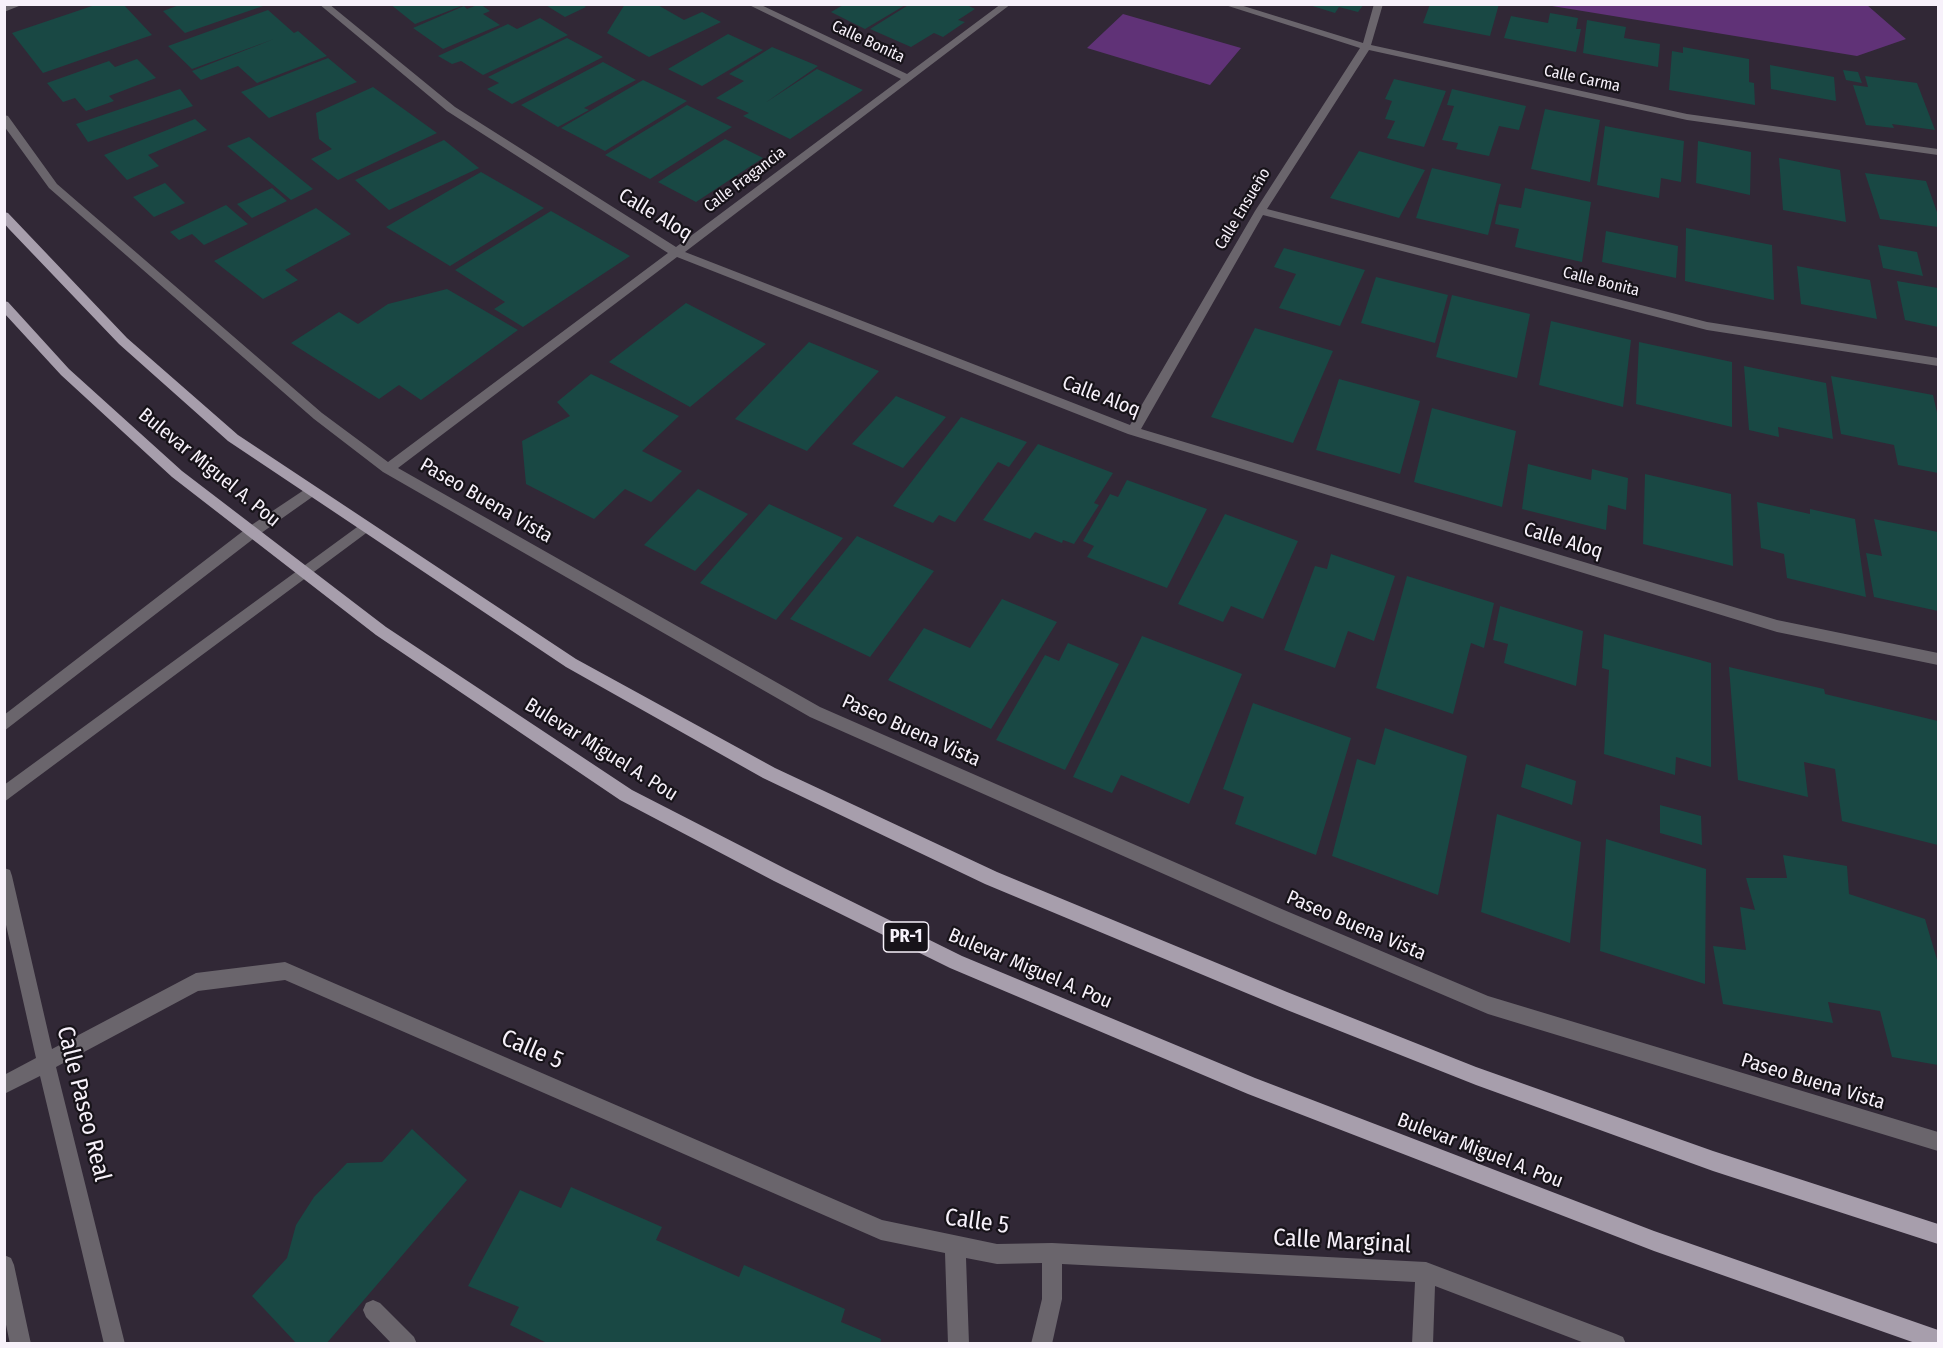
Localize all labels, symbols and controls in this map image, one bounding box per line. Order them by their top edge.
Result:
street label: Calle Bonita [828,17,908,67]
street label: Calle Carma [1542,62,1622,96]
street label: Calle Fragancia [700,143,790,217]
street label: Calle Ensueño [1211,165,1275,253]
street label: Calle Aloq [614,184,696,246]
street label: Calle Bonita [1561,263,1641,301]
street label: Calle Aloq [1059,371,1143,423]
street label: Bulevar Miguel A. Pou [133,403,285,533]
street label: Paseo Buena Vista [415,453,557,549]
street label: Calle Aloq [1521,518,1605,564]
street label: Paseo Buena Vista [838,690,984,772]
street label: Bulevar Miguel A. Pou [520,693,682,807]
street label: Paseo Buena Vista [1283,886,1429,966]
road number: PR-1 [884,922,928,952]
street label: Bulevar Miguel A. Pou [944,924,1116,1014]
street label: Calle Paseo Real [50,1023,116,1185]
street label: Calle 5 [497,1024,567,1076]
street label: Paseo Buena Vista [1738,1049,1888,1115]
street label: Bulevar Miguel A. Pou [1394,1108,1566,1194]
street label: Calle 5 [943,1203,1011,1241]
street label: Calle Marginal [1272,1224,1412,1260]

